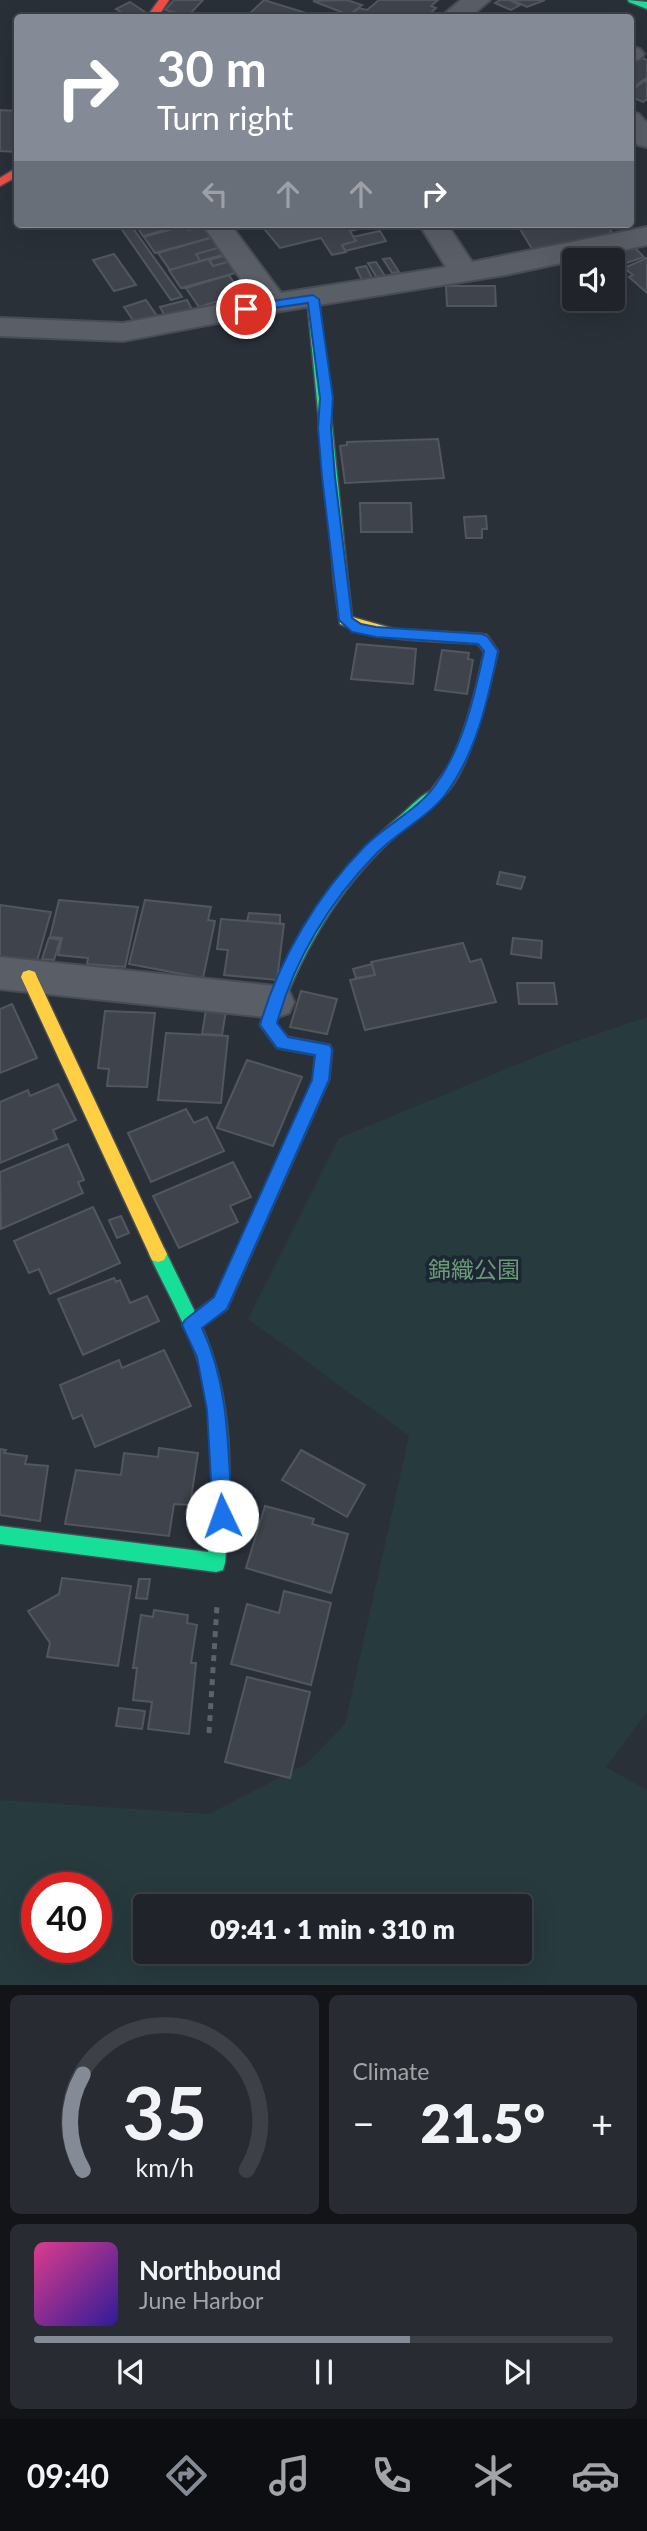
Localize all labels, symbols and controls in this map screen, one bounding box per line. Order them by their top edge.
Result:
text: 30 m [157,39,267,97]
icon: right [42,42,133,133]
text: Turn right [157,98,293,137]
icon: left [196,175,234,213]
icon: ahead [269,175,307,213]
icon: ahead [342,175,380,213]
icon: right [415,175,453,213]
map controls [562,248,625,311]
button: sound [562,248,625,311]
pin [216,279,276,339]
icon: arrive [227,290,265,328]
park label: 錦織公園 [428,1255,520,1283]
position arrow [185,1479,259,1553]
speed limit sign: 40 [21,1872,112,1963]
text: 09:41 · 1 min · 310 m [210,1913,455,1945]
text: Climate [353,2057,429,2085]
text: 35 [122,2069,206,2157]
text: 21.5° [420,2092,545,2154]
text: − [353,2100,375,2146]
text: + [591,2100,613,2146]
text: km/h [135,2152,194,2182]
text: Northbound [139,2254,281,2286]
text: June Harbor [139,2286,263,2314]
icon: previous [112,2353,150,2391]
icon: pause [305,2353,343,2391]
icon: next [498,2353,536,2391]
icon: directions [162,2451,211,2500]
icon: music [265,2451,314,2500]
icon: phone [367,2451,416,2500]
icon: climate [469,2451,518,2500]
icon: car [571,2451,620,2500]
text: 09:40 [27,2456,109,2495]

